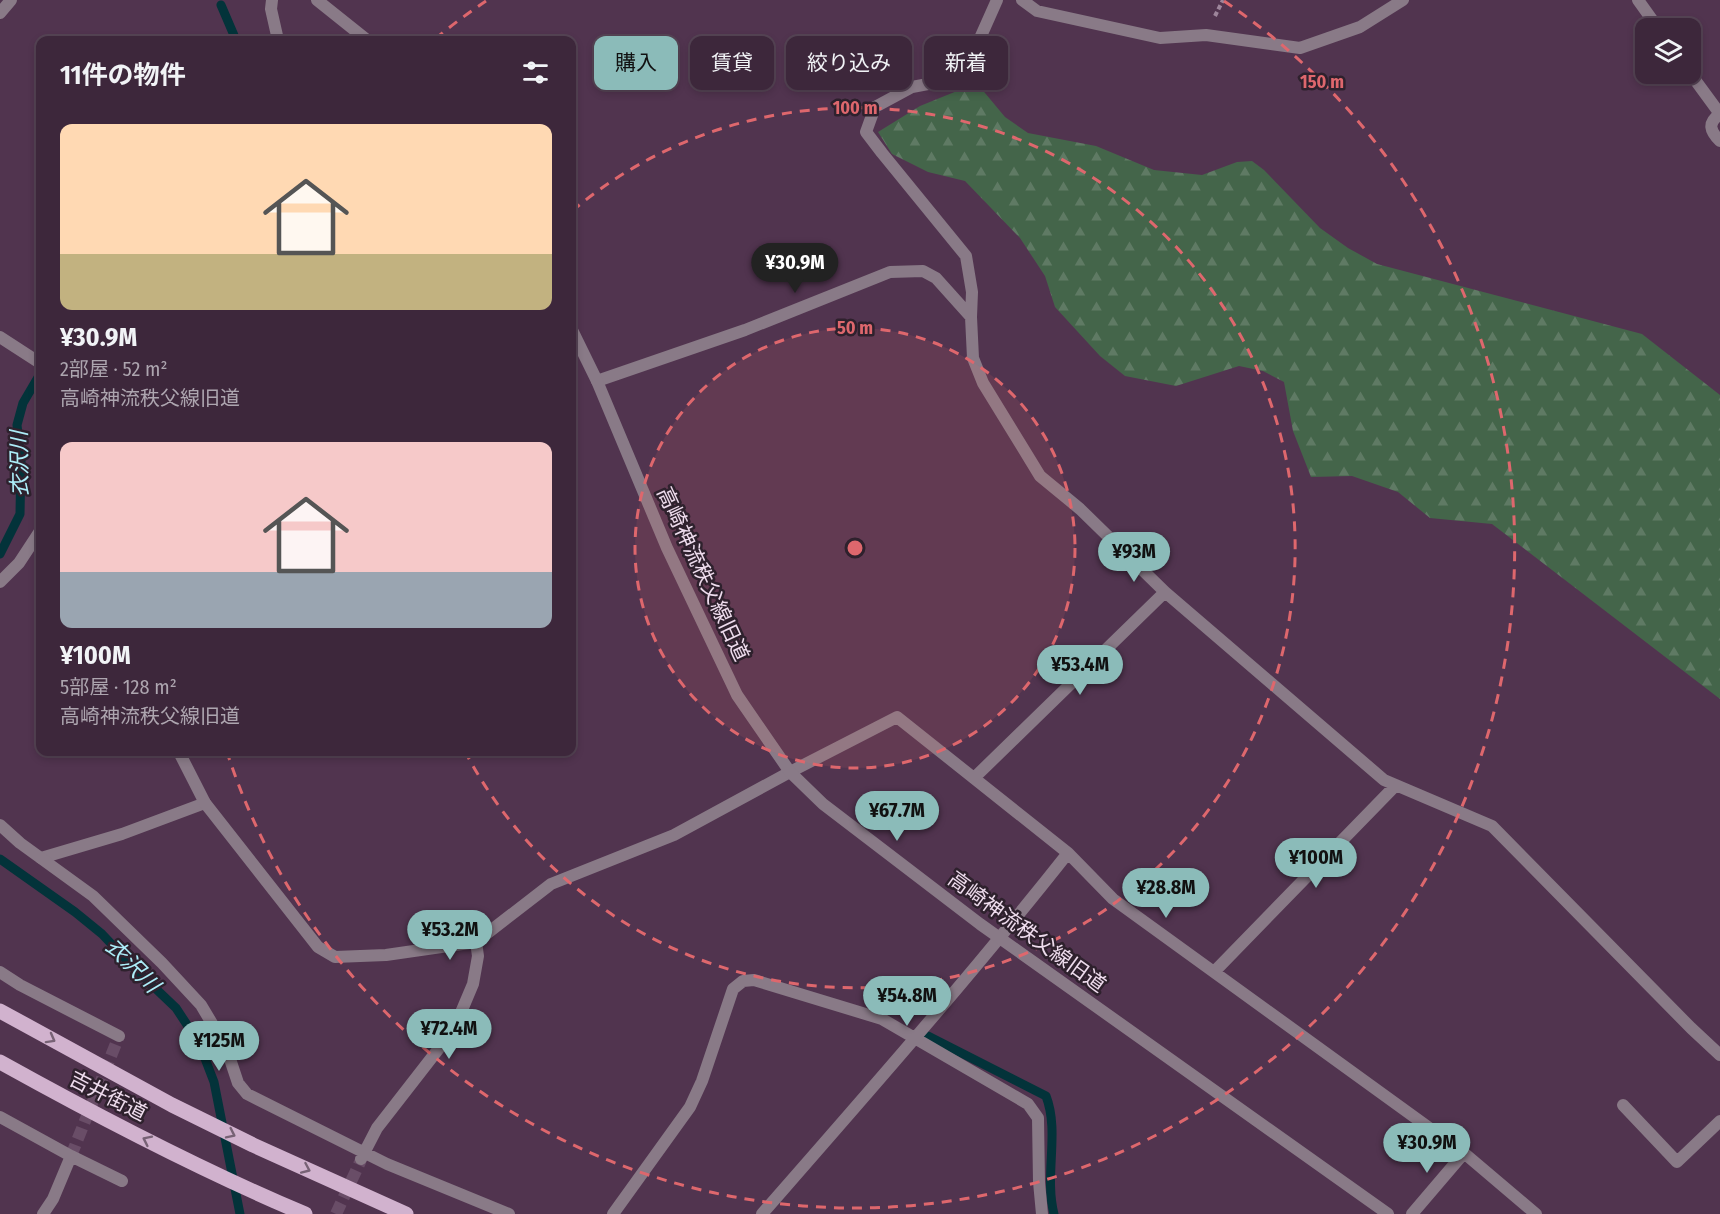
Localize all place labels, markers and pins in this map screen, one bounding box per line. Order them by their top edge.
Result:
pin: ¥30.9M [746,243,844,294]
pin: ¥93M [1098,532,1170,583]
centre of rings [845,538,865,558]
pin: ¥53.4M [1031,645,1129,696]
pin: ¥67.7M [848,791,946,842]
pin: ¥100M [1274,838,1358,889]
pin: ¥28.8M [1117,868,1215,919]
pin: ¥53.2M [401,910,499,961]
pin: ¥54.8M [858,976,956,1027]
pin: ¥72.4M [400,1009,498,1060]
pin: ¥125M [177,1021,261,1072]
pin: ¥30.9M [1378,1123,1476,1174]

